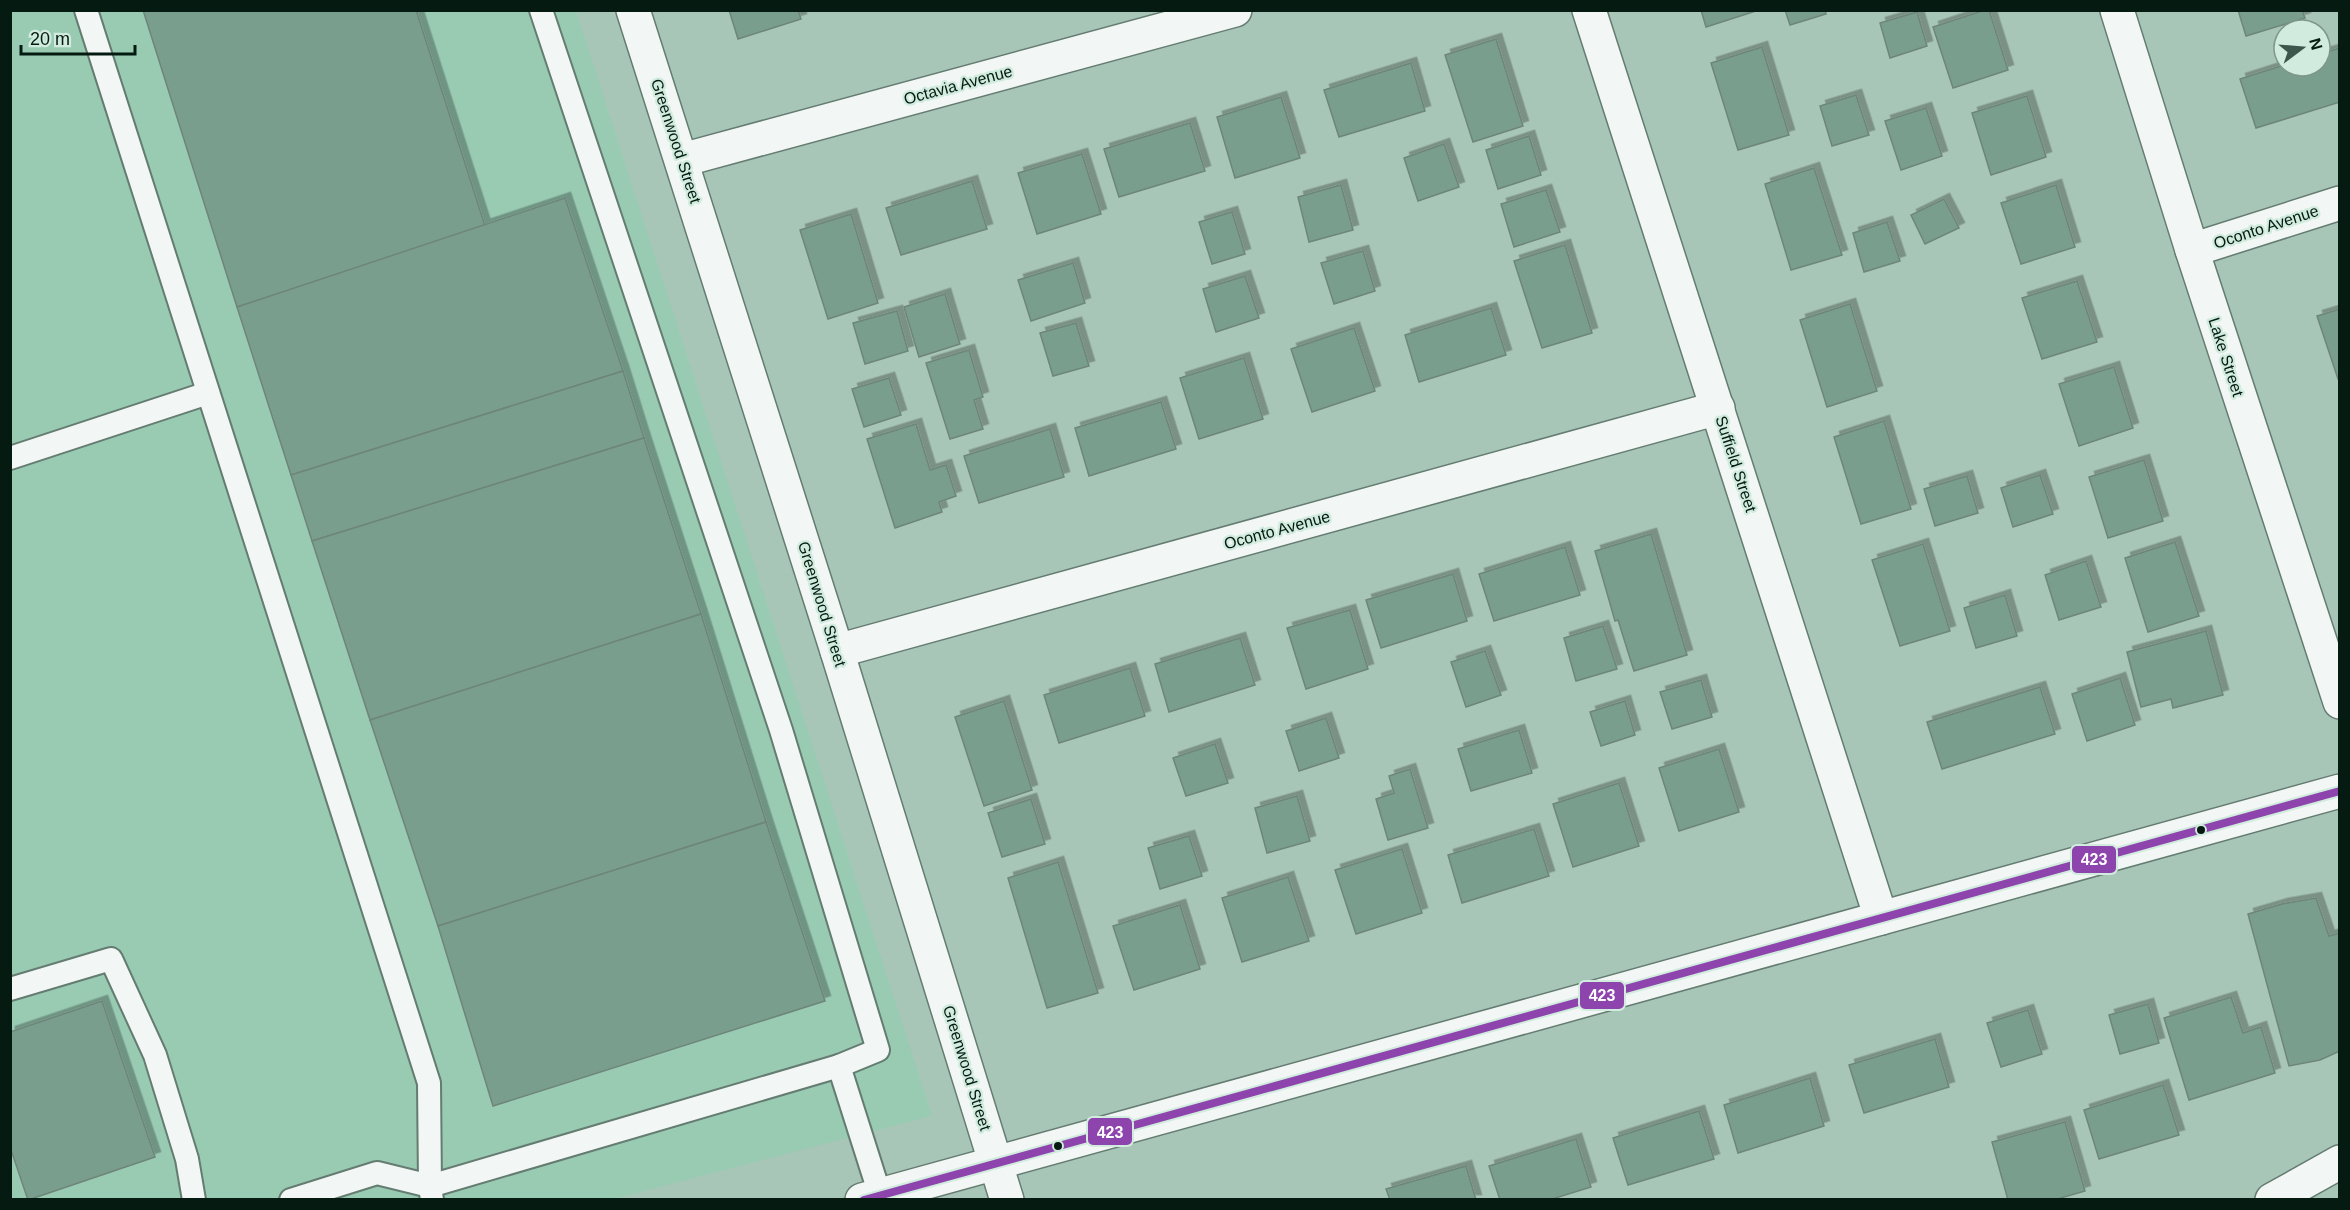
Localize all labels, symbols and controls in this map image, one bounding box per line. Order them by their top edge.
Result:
scale bar [21,18,135,56]
north arrow [2272,18,2332,78]
text: 20 m [30,29,70,49]
text: N [2306,36,2326,52]
street label: Octavia Avenue [902,62,1014,108]
street label: Greenwood Street [648,77,704,206]
street label: Oconto Avenue [2211,202,2321,252]
street label: Lake Street [2205,315,2247,399]
street label: Suffield Street [1712,414,1760,515]
street label: Oconto Avenue [1222,508,1332,552]
street label: Greenwood Street [795,539,849,669]
unlabelled marker [2195,824,2207,836]
line badge: 423 [2071,845,2117,874]
text: 423 [2081,851,2107,868]
line badge: 423 [1579,981,1625,1010]
text: 423 [1589,987,1615,1004]
street label: Greenwood Street [940,1003,994,1133]
line badge: 423 [1087,1117,1133,1146]
text: 423 [1097,1124,1123,1141]
unlabelled marker [1052,1140,1064,1152]

